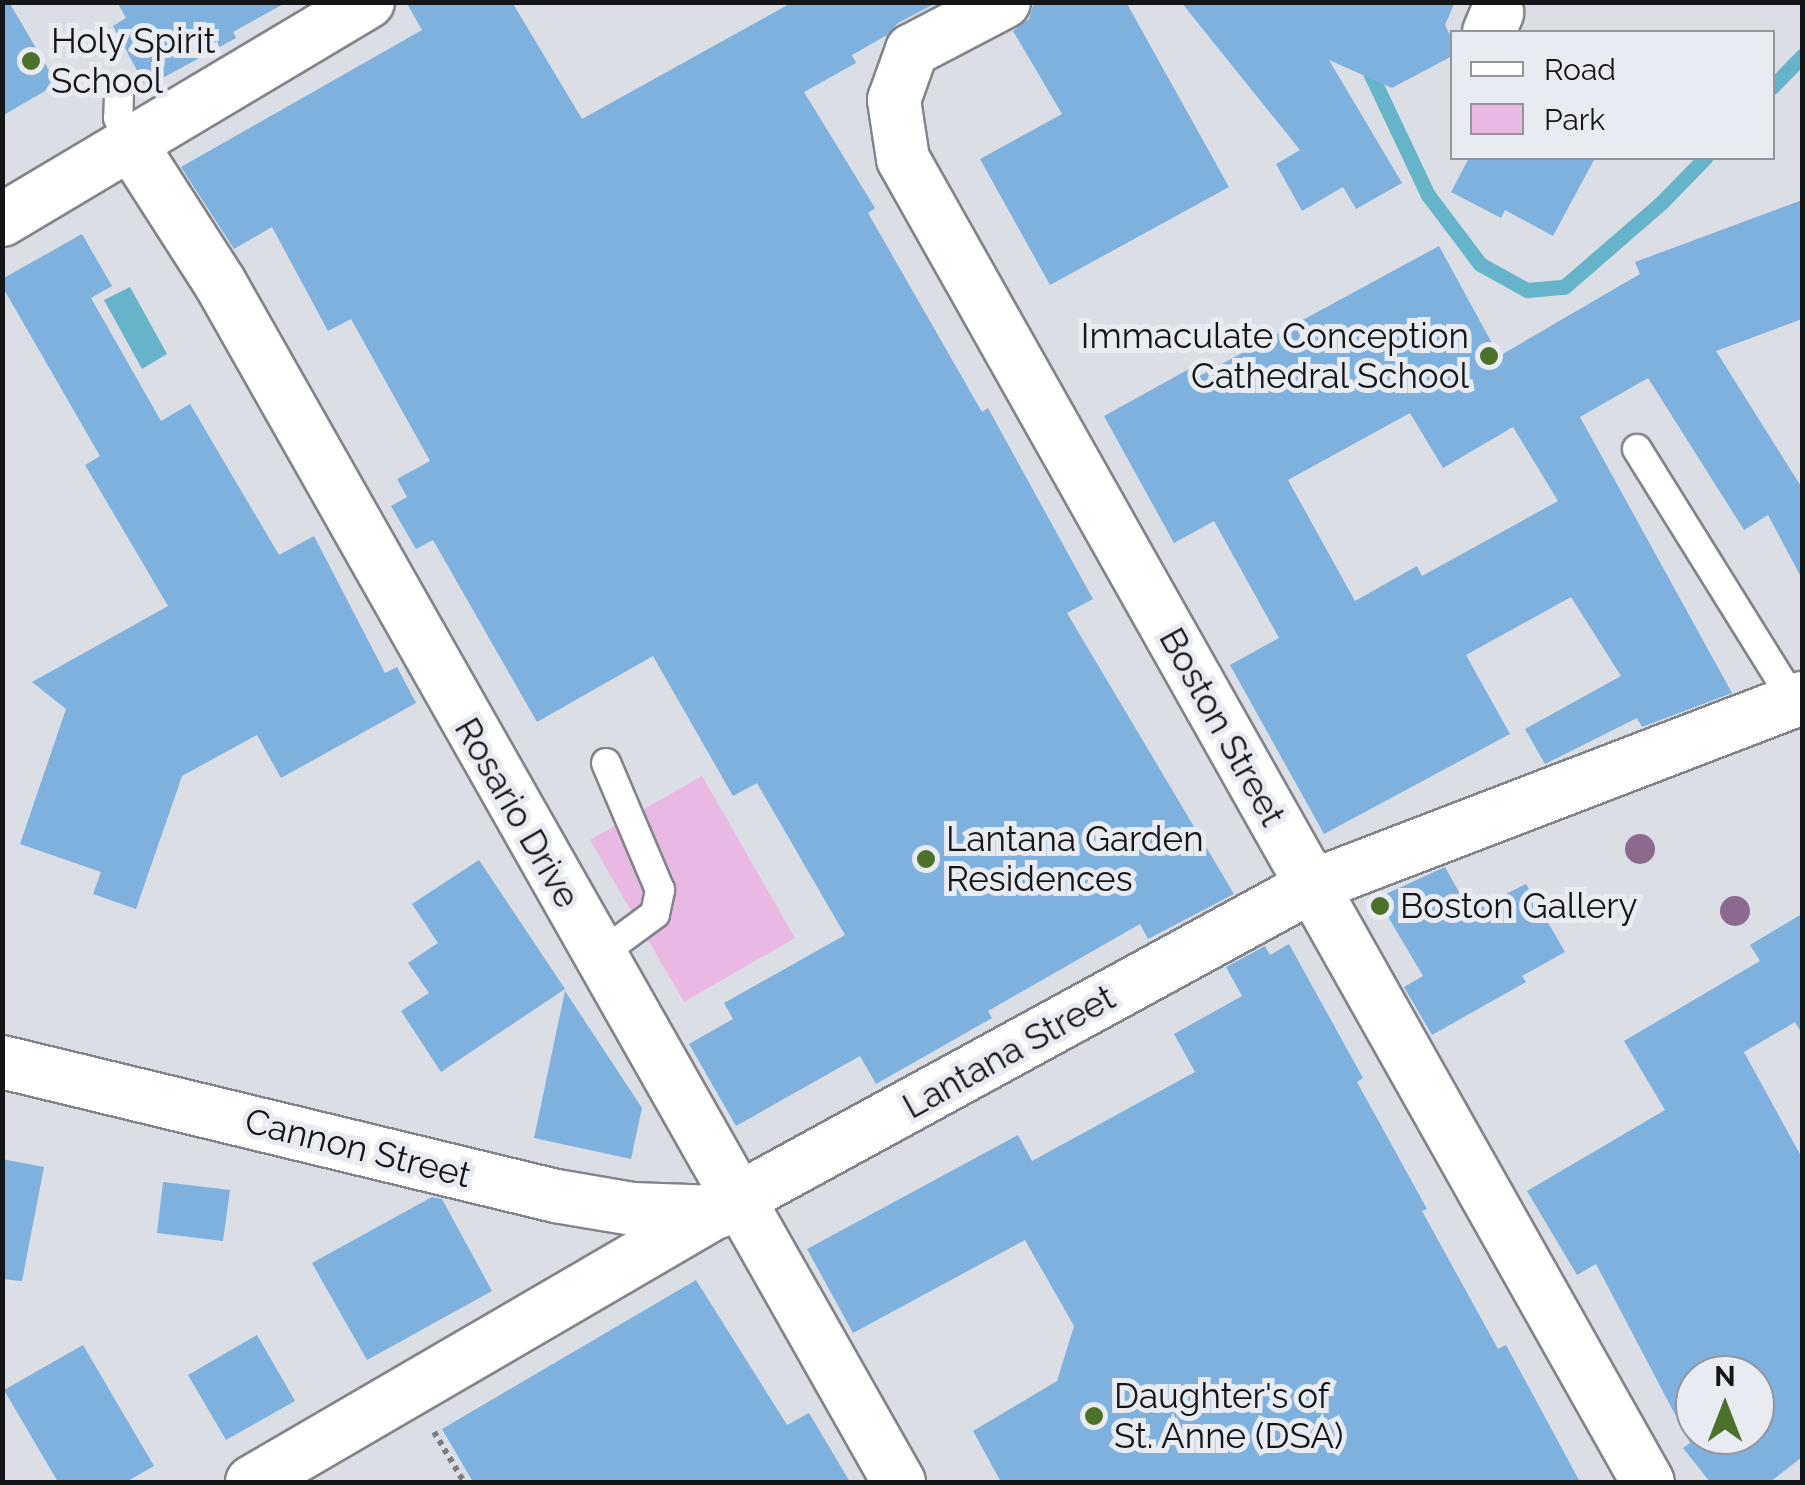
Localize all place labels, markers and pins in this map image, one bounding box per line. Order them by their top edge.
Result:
place label: Holy Spirit School [51,20,216,102]
marker: Holy Spirit School [20,50,42,72]
place label: Immaculate Conception Cathedral School [1081,315,1469,397]
marker: Immaculate Conception Cathedral School [1478,345,1500,367]
place label: Lantana Garden Residences [946,818,1204,900]
marker: Lantana Garden Residences [915,848,937,870]
place label: Boston Gallery [1400,885,1638,927]
marker: Boston Gallery [1369,895,1391,917]
place label: Daughter's of St. Anne (DSA) [1114,1375,1344,1457]
marker: Daughter's of St. Anne (DSA) [1083,1405,1105,1427]

